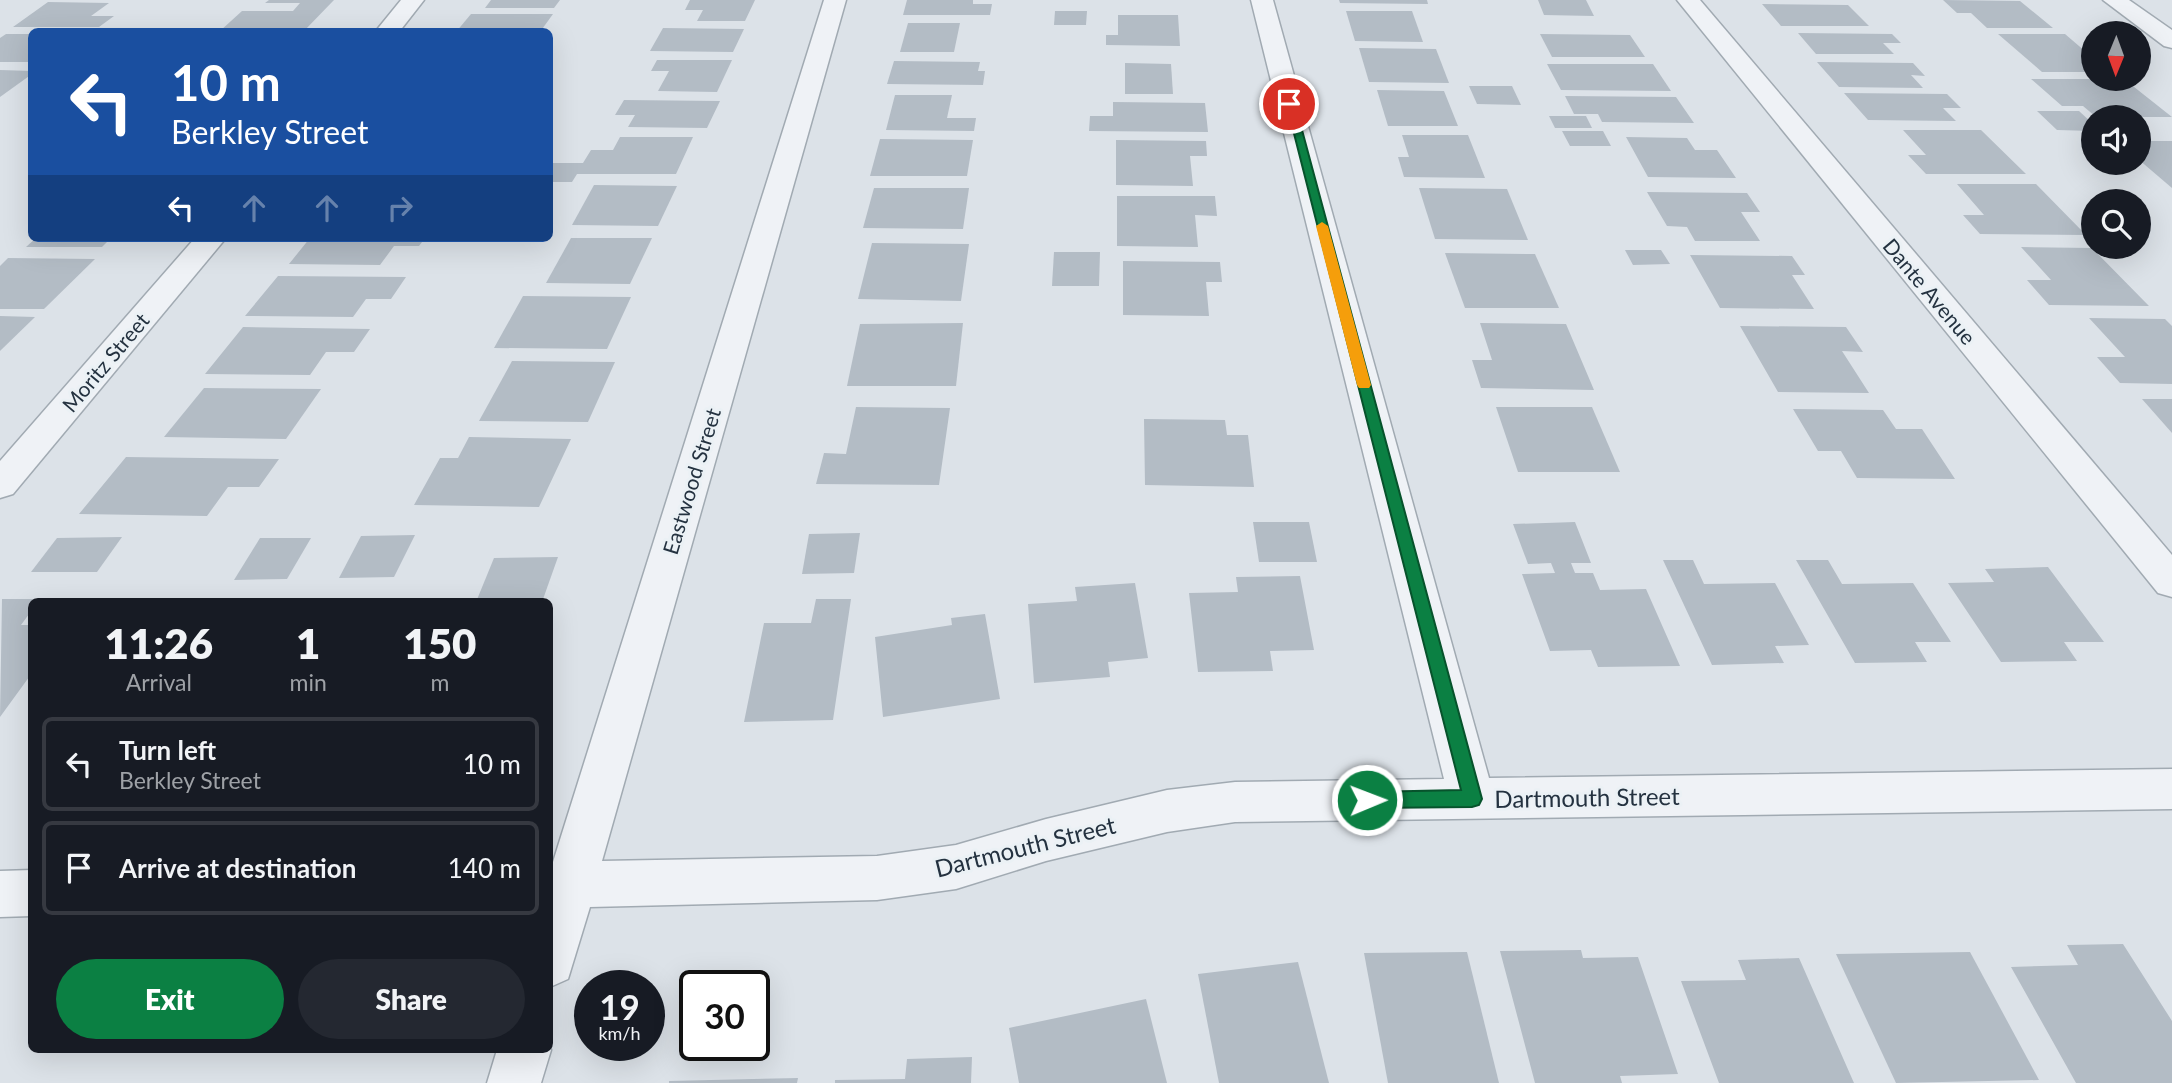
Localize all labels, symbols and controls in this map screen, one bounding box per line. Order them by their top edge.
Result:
north arrow [2081,21,2151,91]
map controls [2081,21,2151,259]
text: 10 m [171,53,281,111]
icon: left [56,56,147,147]
pin [1259,74,1319,134]
icon: arrive [1270,85,1308,123]
button: sound [2081,105,2151,175]
text: Berkley Street [171,112,368,151]
icon: left [162,189,200,227]
icon: ahead [235,189,273,227]
icon: ahead [308,189,346,227]
icon: right [381,189,419,227]
button: search [2081,189,2151,259]
street label: Dante Avenue [1878,233,1982,349]
street label: Moritz Street [56,307,154,417]
street label: Eastwood Street [657,404,725,557]
text: 11:26 [105,618,213,668]
text: 1 [296,618,320,668]
text: 150 [403,618,476,668]
text: Arrival [126,668,192,696]
text: min [290,668,327,696]
text: m [430,668,449,696]
text: Turn left [119,734,216,766]
icon: left [60,745,98,783]
text: 10 m [463,748,521,780]
position arrow [1330,763,1404,837]
text: Berkley Street [119,766,261,794]
street label: Dartmouth Street [1494,781,1680,813]
street label: Dartmouth Street [932,809,1119,882]
icon: arrive [60,849,98,887]
text: Arrive at destination [119,852,356,884]
text: 140 m [448,852,521,884]
button: Exit [56,959,284,1039]
button: Share [298,959,525,1039]
speed limit sign: 30 [679,970,770,1061]
text: 19 [599,985,640,1027]
text: km/h [598,1022,641,1044]

